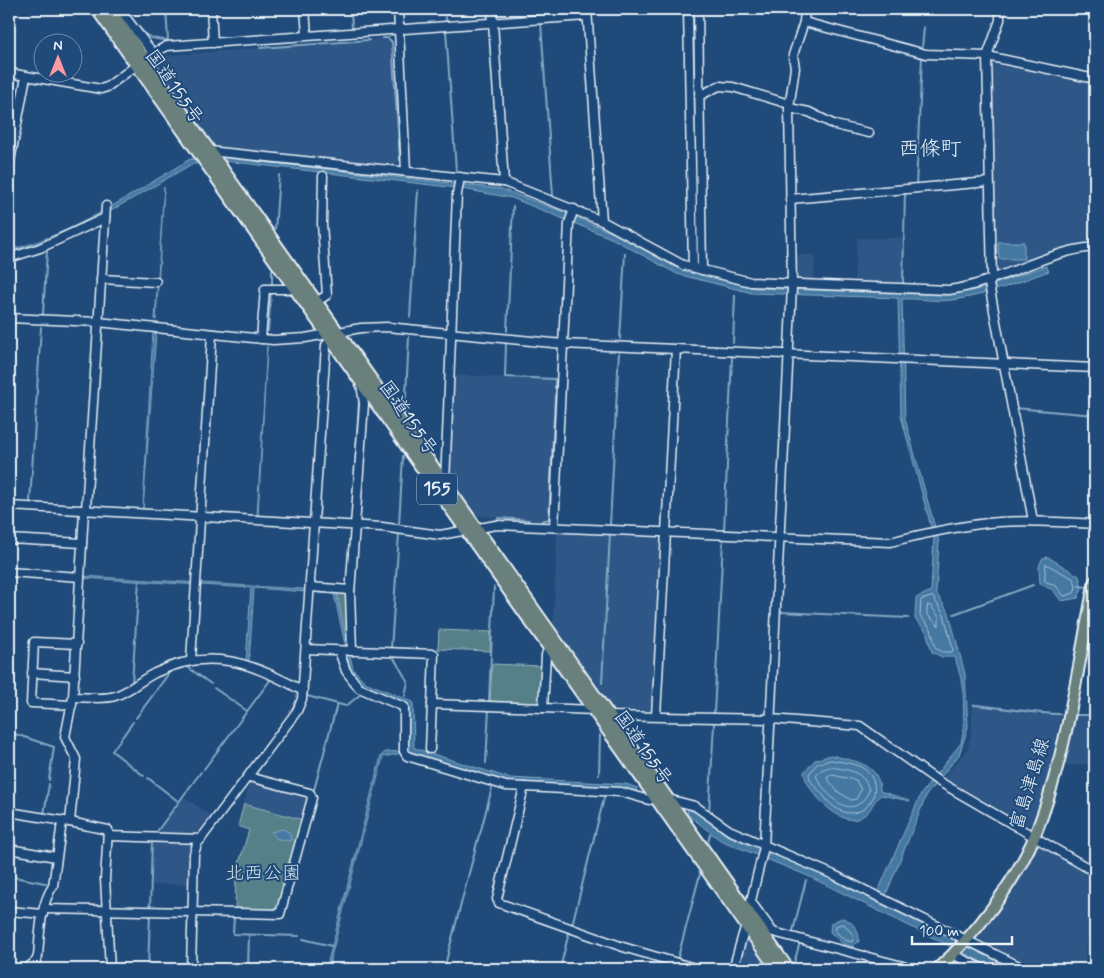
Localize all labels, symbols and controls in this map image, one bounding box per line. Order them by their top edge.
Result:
north arrow [32,32,82,82]
text: N [53,37,63,55]
street label: 国道155号 [139,45,209,129]
district label: 西條町 [899,135,962,163]
street label: 国道155号 [373,376,443,460]
road number: 155 [417,474,457,504]
street label: 国道155号 [608,706,678,790]
street label: 富島津島線 [1004,735,1056,833]
park label: 北西公園 [225,861,301,886]
scale bar [912,913,1012,945]
text: 100 m [919,922,959,942]

